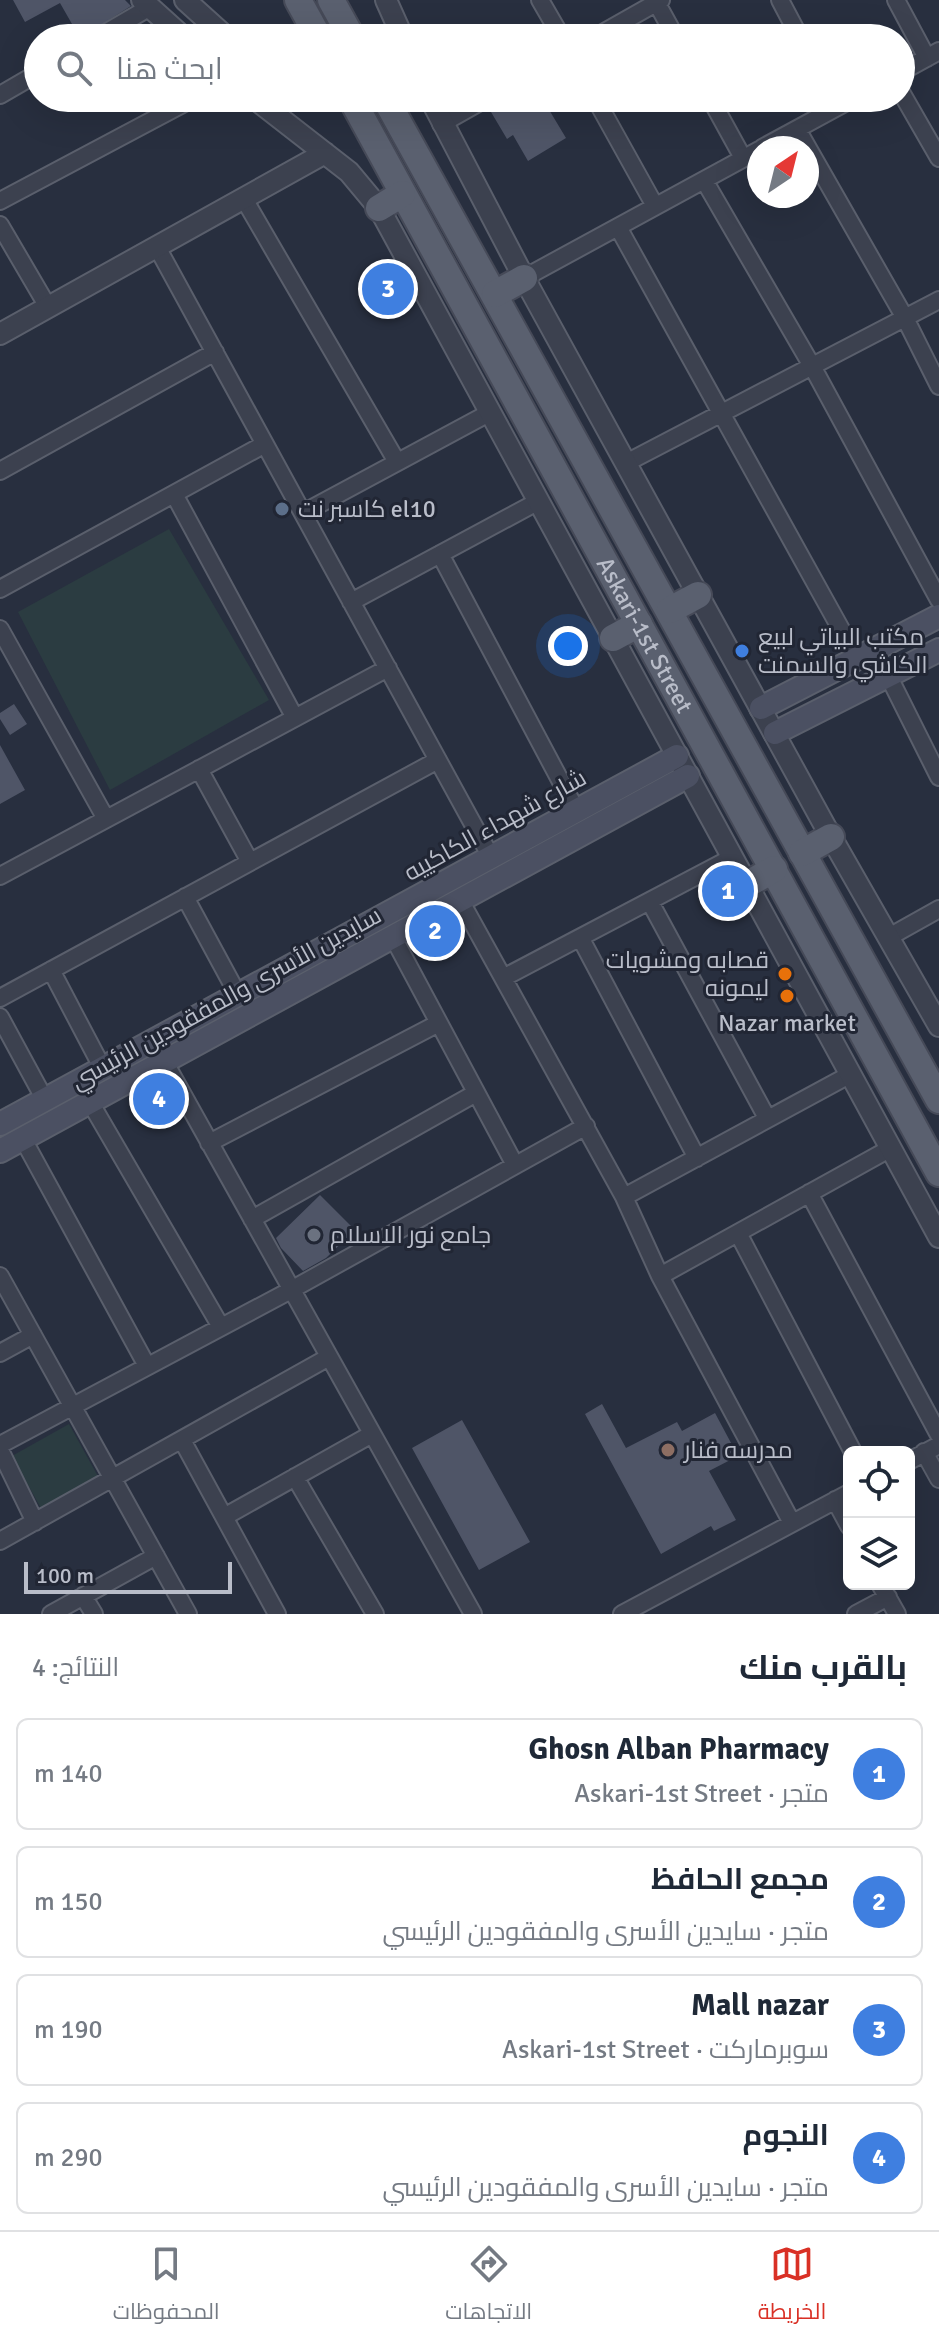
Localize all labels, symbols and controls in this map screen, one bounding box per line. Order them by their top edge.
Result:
search box [24,24,915,112]
icon: search [52,46,96,90]
text: ابحث هنا [116,51,223,88]
north arrow [747,136,819,208]
pin: 3 [362,259,414,319]
place label: كاسبر نت el10 [298,494,436,524]
marker: كاسبر نت el10 [273,500,291,518]
street label: Askari-1st Street [590,552,699,718]
place label: مكتب البياتي لبيع الكاشي والسمنت [758,622,928,683]
your location [548,626,588,666]
marker: مكتب البياتي لبيع الكاشي والسمنت [733,642,751,660]
street label: شارع شهداء الكاكييه [399,762,592,888]
pin: 1 [702,861,754,921]
street label: سايدين الأسرى والمفقودين الرئيسي [66,900,388,1099]
pin: 2 [409,901,461,961]
place label: قصابه ومشويات ليمونه [606,945,769,1003]
marker: قصابه ومشويات ليمونه [776,965,794,983]
marker: Nazar market [778,987,796,1005]
place label: Nazar market [718,1008,856,1038]
pin: 4 [133,1069,185,1129]
place label: جامع نور الاسلام [330,1220,491,1251]
marker: جامع نور الاسلام [305,1226,323,1244]
place label: مدرسه فنار [682,1435,793,1465]
marker: مدرسه فنار [659,1441,677,1459]
map controls [843,1446,915,1590]
button: locate [843,1446,915,1518]
button: layers [843,1518,915,1590]
scale bar [24,1558,232,1594]
text: 100 m [36,1562,94,1589]
text: بالقرب منك [739,1647,907,1689]
text: النتائج: 4 [32,1652,119,1684]
text: Ghosn Alban Pharmacy [529,1731,829,1768]
text: 140 m [34,1758,103,1790]
text: 1 [872,1758,886,1790]
text: متجر · Askari-1st Street [574,1778,829,1810]
text: مجمع الحافظ [651,1861,829,1898]
text: 150 m [34,1886,103,1918]
text: 2 [872,1886,886,1918]
text: متجر · سايدين الأسرى والمفقودين الرئيسي [382,1916,829,1948]
text: Mall nazar [691,1987,829,2024]
text: 190 m [34,2014,103,2046]
text: 3 [872,2014,886,2046]
text: سوبرماركت · Askari-1st Street [502,2034,829,2066]
text: النجوم [743,2117,829,2154]
text: 290 m [34,2142,103,2174]
text: 4 [872,2142,886,2174]
text: متجر · سايدين الأسرى والمفقودين الرئيسي [382,2172,829,2204]
tab: المحفوظات [113,2242,220,2332]
tab: الاتجاهات [445,2242,532,2332]
tab: الخريطة [758,2242,826,2332]

